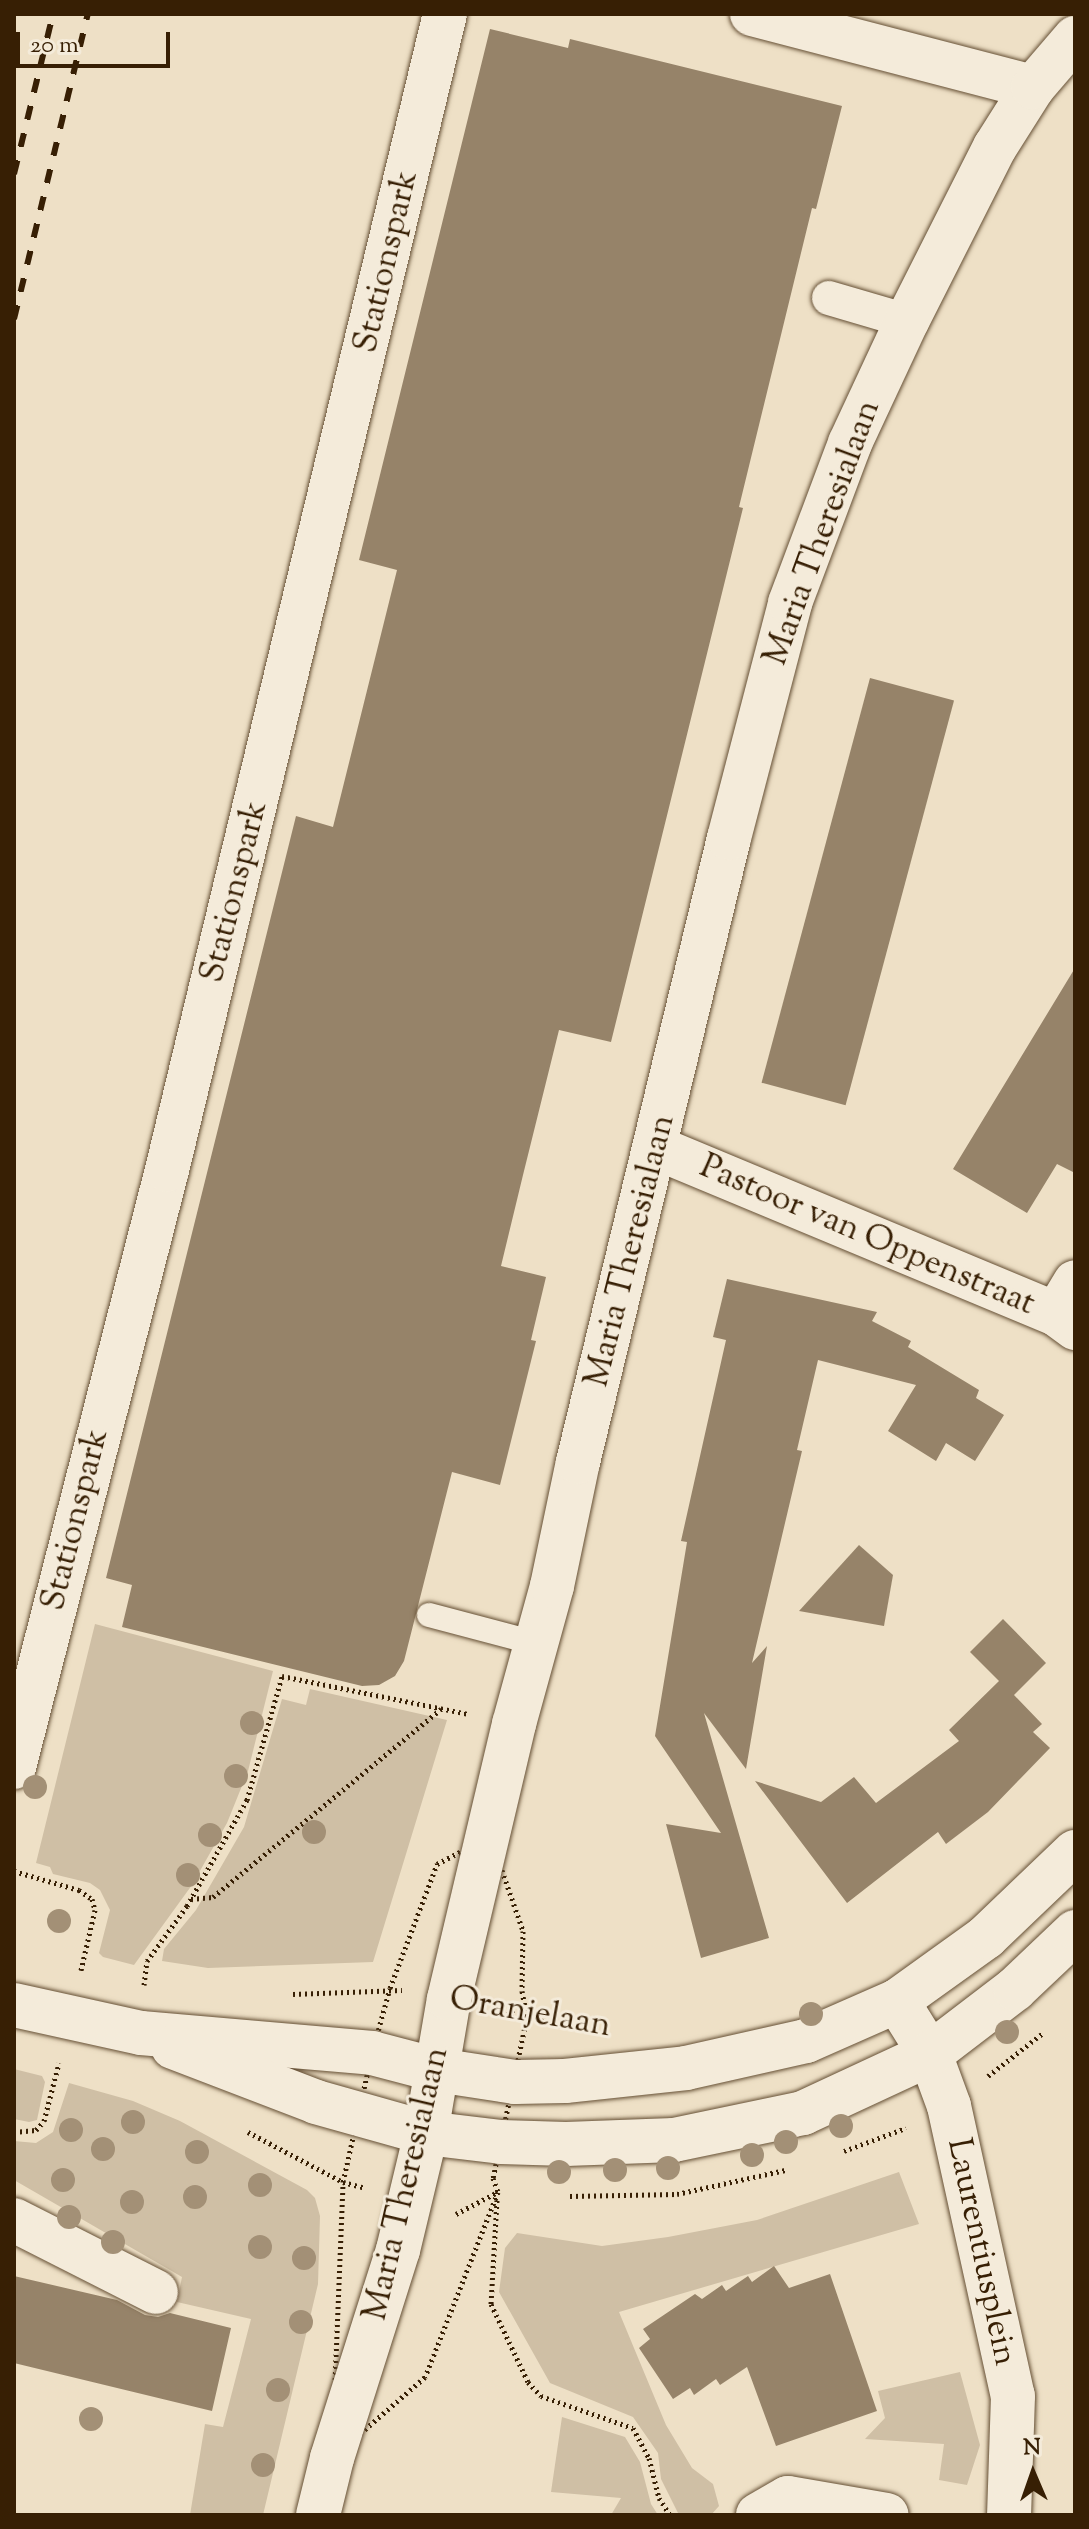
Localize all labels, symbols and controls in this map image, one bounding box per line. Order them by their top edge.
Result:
scale bar [20,16,174,66]
text: 20 m [30,29,79,63]
street label: Stationspark [346,167,428,357]
street label: Maria Theresialaan [756,395,890,671]
street label: Stationspark [193,797,277,987]
street label: Maria Theresialaan [577,1111,685,1391]
street label: Pastoor van Oppenstraat [693,1147,1041,1325]
street label: Stationspark [34,1425,118,1615]
street label: Oranjelaan [446,1979,614,2047]
street label: Maria Theresialaan [356,2043,458,2325]
street label: Laurentiusplein [937,2135,1025,2369]
north arrow [993,2433,1073,2513]
text: N [1023,2433,1041,2465]

